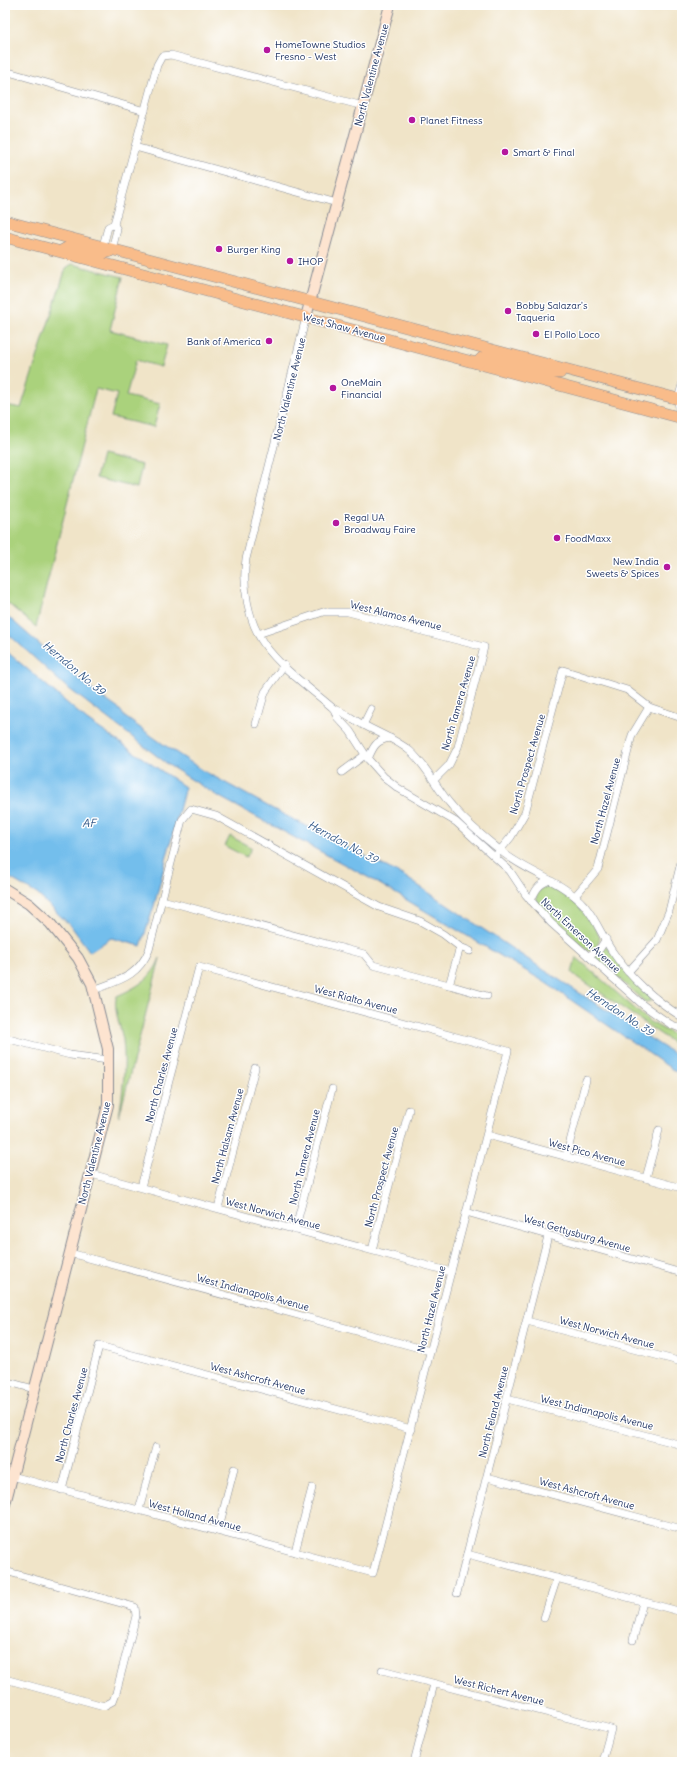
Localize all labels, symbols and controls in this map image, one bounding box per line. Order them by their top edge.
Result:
street label: North Valentine Avenue [352,22,391,128]
place label: HomeTowne Studios Fresno - West [275,38,366,63]
marker: HomeTowne Studios Fresno - West [262,45,272,55]
place label: Planet Fitness [420,114,483,127]
marker: Planet Fitness [407,115,417,125]
place label: Smart & Final [513,146,575,159]
marker: Smart & Final [500,147,510,157]
place label: Burger King [227,243,281,256]
marker: Burger King [214,244,224,254]
place label: IHOP [298,255,323,268]
marker: IHOP [285,256,295,266]
place label: Bobby Salazar's Taqueria [516,299,588,324]
marker: Bobby Salazar's Taqueria [503,306,513,316]
street label: West Shaw Avenue [301,310,387,345]
place label: El Pollo Loco [544,328,600,341]
marker: El Pollo Loco [531,329,541,339]
place label: Bank of America [187,335,261,348]
marker: Bank of America [264,336,274,346]
street label: North Valentine Avenue [270,336,309,442]
place label: OneMain Financial [341,376,382,401]
marker: OneMain Financial [328,383,338,393]
place label: Regal UA Broadway Faire [344,511,416,536]
marker: Regal UA Broadway Faire [331,518,341,528]
place label: FoodMaxx [565,532,611,545]
marker: FoodMaxx [552,533,562,543]
place label: New India Sweets & Spices [586,555,659,580]
marker: New India Sweets & Spices [662,562,672,572]
street label: West Alamos Avenue [349,598,443,633]
water label: Herndon No. 39 [40,638,109,699]
street label: North Tamera Avenue [439,654,478,752]
street label: North Prospect Avenue [507,713,548,816]
street label: North Hazel Avenue [588,756,623,846]
water label: AF [82,816,98,830]
water label: Herndon No. 39 [306,818,382,867]
street label: North Emerson Avenue [538,895,623,976]
street label: West Rialto Avenue [313,982,399,1017]
water label: Herndon No. 39 [584,985,658,1040]
street label: North Charles Avenue [142,1026,180,1124]
street label: North Halsam Avenue [209,1087,246,1185]
street label: North Valentine Avenue [75,1100,114,1206]
street label: North Tamera Avenue [286,1108,323,1206]
street label: North Prospect Avenue [362,1125,401,1229]
street label: West Pico Avenue [547,1136,627,1169]
street label: West Norwich Avenue [224,1195,322,1232]
street label: West Gettysburg Avenue [522,1212,632,1255]
street label: North Hazel Avenue [414,1264,449,1354]
street label: West Indianapolis Avenue [195,1271,311,1314]
street label: West Norwich Avenue [558,1314,656,1351]
street label: West Ashcroft Avenue [209,1359,307,1397]
street label: North Feland Avenue [476,1365,511,1459]
street label: North Charles Avenue [52,1366,90,1464]
street label: West Indianapolis Avenue [539,1392,655,1433]
street label: West Ashcroft Avenue [538,1474,636,1512]
street label: West Holland Avenue [147,1497,242,1534]
street label: West Richert Avenue [452,1673,545,1708]

